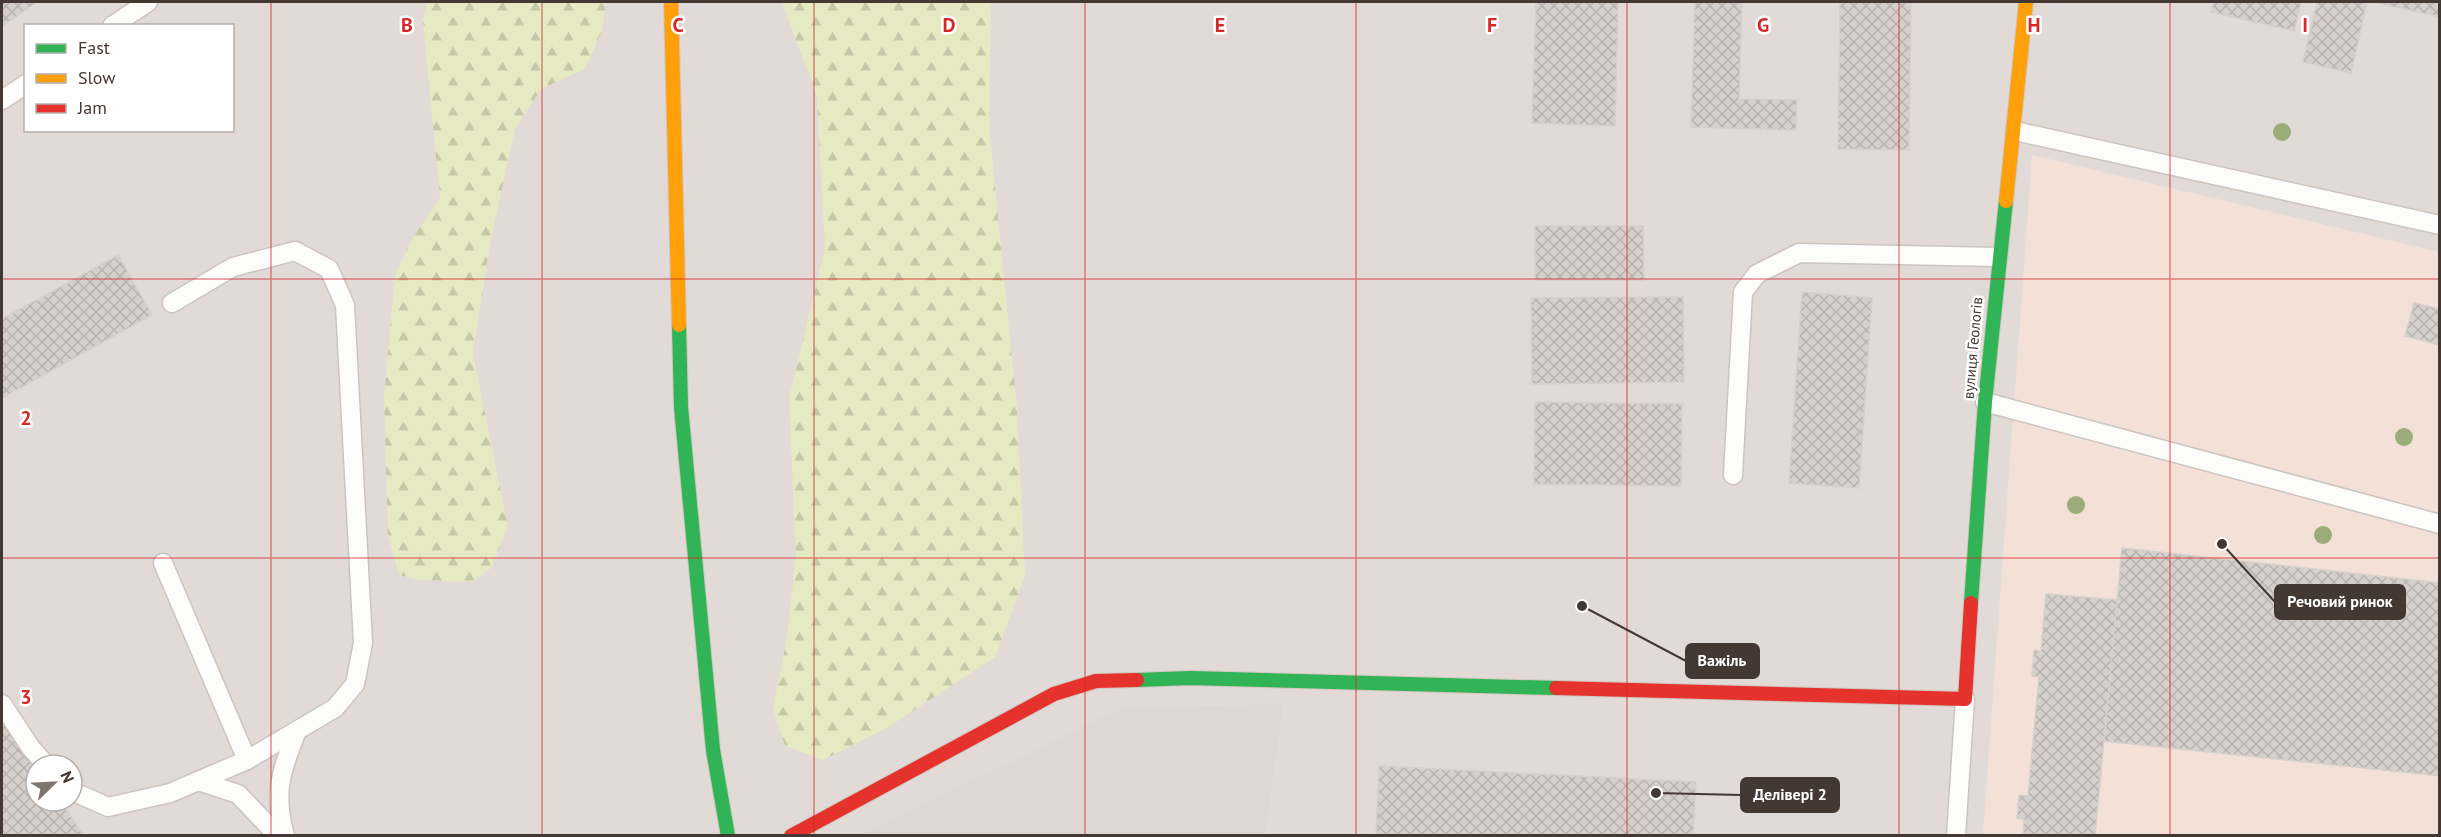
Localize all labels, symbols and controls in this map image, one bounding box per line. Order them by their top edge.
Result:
text: B [401,12,413,38]
text: C [672,12,684,38]
text: D [943,12,956,38]
text: E [1215,12,1225,38]
text: F [1487,12,1497,38]
text: G [1757,12,1769,38]
text: H [2027,12,2041,38]
text: I [2302,12,2308,38]
legend [24,24,234,132]
text: Fast [78,36,110,59]
text: Slow [78,66,116,89]
text: Jam [77,96,107,119]
street label: вулиця Геологів [1959,296,1986,400]
text: 2 [20,405,32,431]
callout: Речовий ринок [2275,585,2405,619]
text: Речовий ринок [2287,591,2393,611]
callout: Важіль [1686,644,1759,678]
text: Важіль [1698,650,1747,670]
text: 3 [20,684,32,710]
north arrow [24,753,84,813]
text: N [56,768,79,786]
callout: Делівері 2 [1741,778,1839,812]
text: Делівері 2 [1753,784,1827,804]

